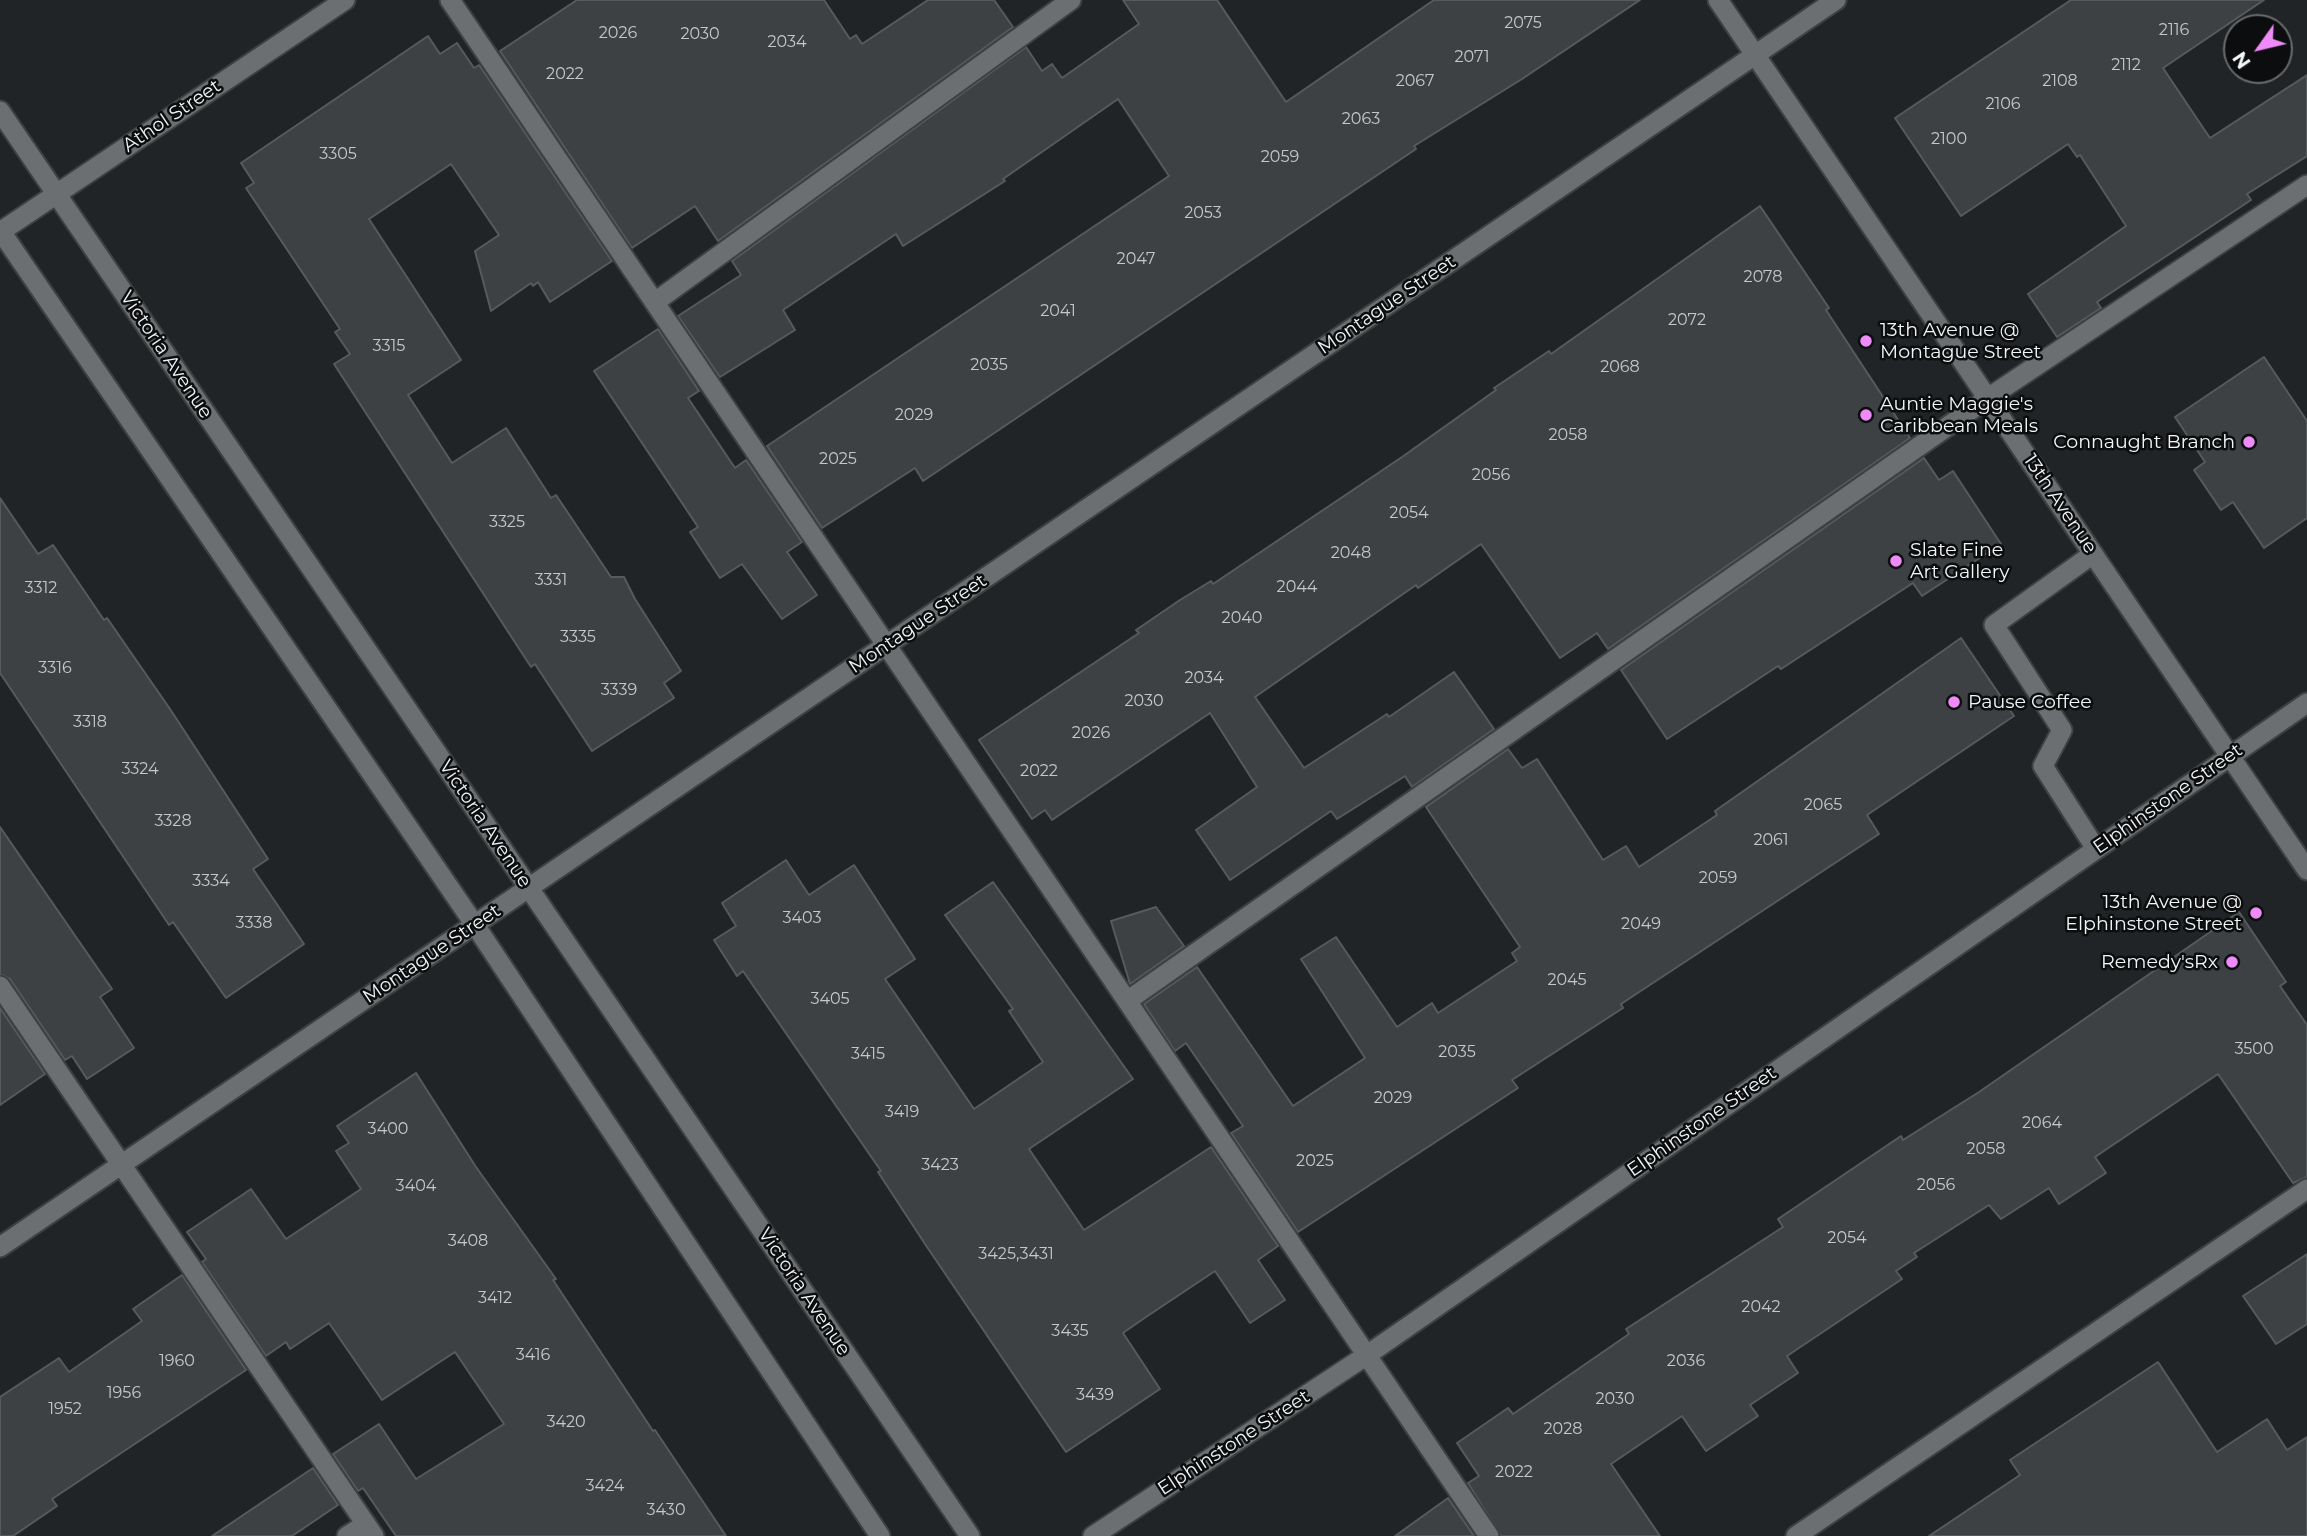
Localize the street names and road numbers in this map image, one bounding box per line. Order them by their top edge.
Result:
street label: Athol Street [119,75,225,157]
street label: Montague Street [1314,250,1460,360]
street label: Victoria Avenue [115,287,217,423]
street label: 13th Avenue [2018,450,2102,558]
street label: Montague Street [845,569,991,679]
street label: Elphinstone Street [2089,739,2247,859]
street label: Victoria Avenue [434,756,536,892]
street label: Montague Street [359,899,505,1009]
street label: Elphinstone Street [1623,1062,1781,1182]
street label: Victoria Avenue [753,1224,855,1360]
street label: Elphinstone Street [1154,1385,1314,1501]

